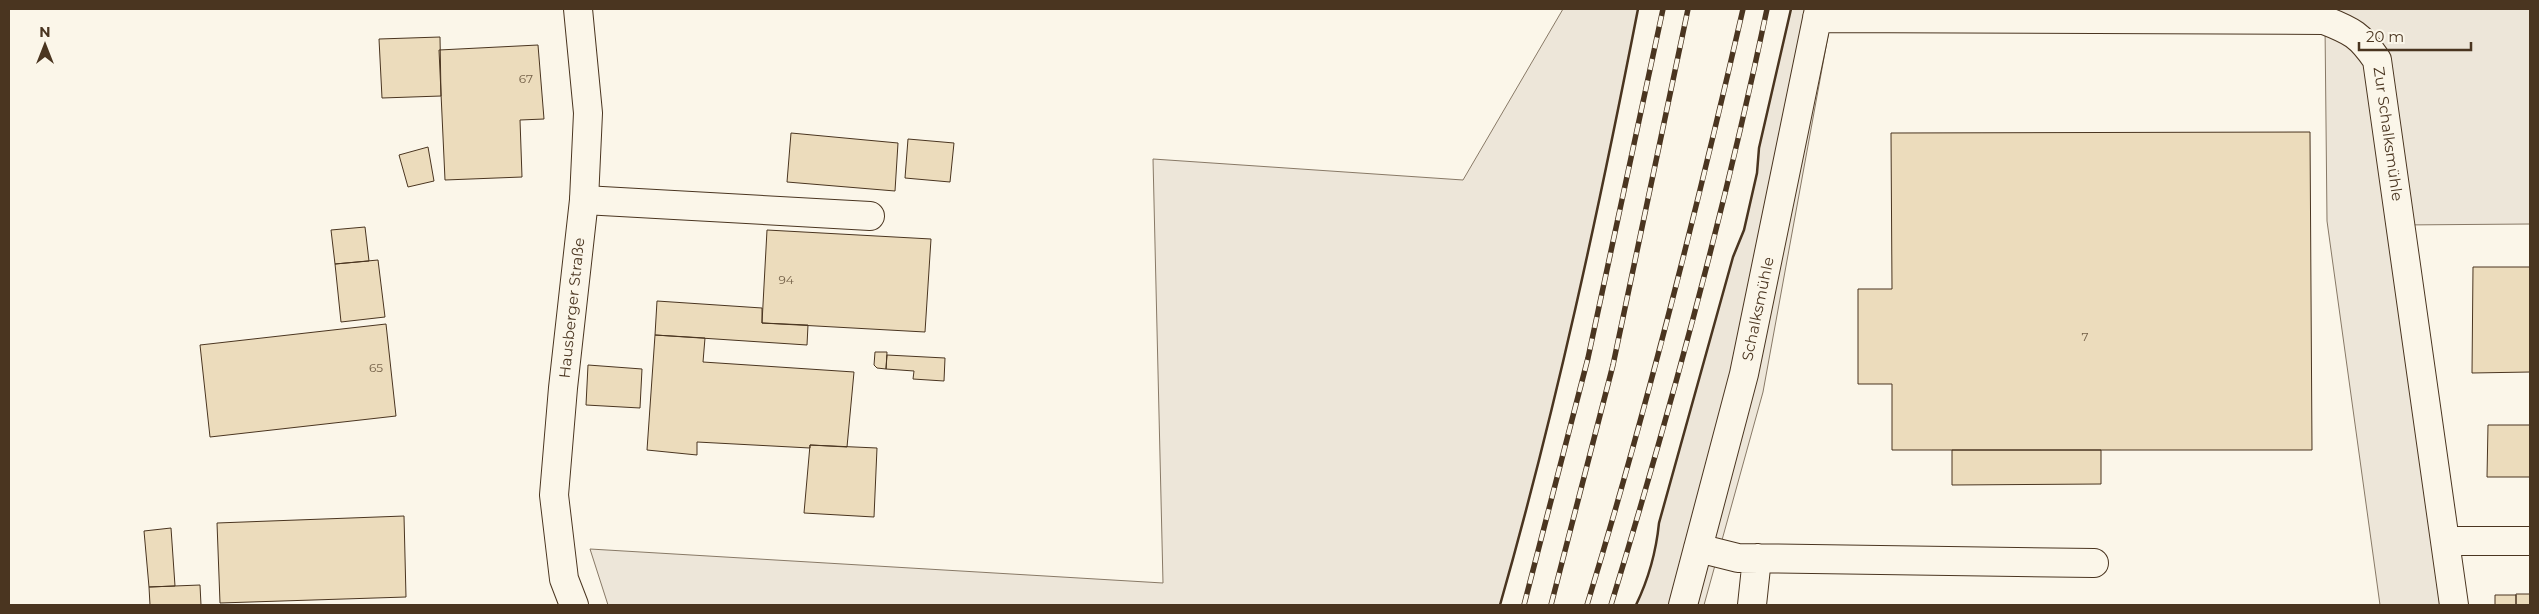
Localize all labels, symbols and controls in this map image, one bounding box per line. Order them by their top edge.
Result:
north arrow [20,20,70,70]
scale bar [2359,20,2472,52]
text: N [39,23,51,41]
text: 20 m [2366,27,2404,46]
street label: Zur Schalksmühle [2370,65,2407,202]
house number: 67 [519,71,533,86]
street label: Hausberger Straße [555,237,588,379]
street label: Schalksmühle [1737,255,1778,363]
house number: 94 [778,272,794,287]
house number: 7 [2081,329,2089,344]
house number: 65 [369,360,383,375]

